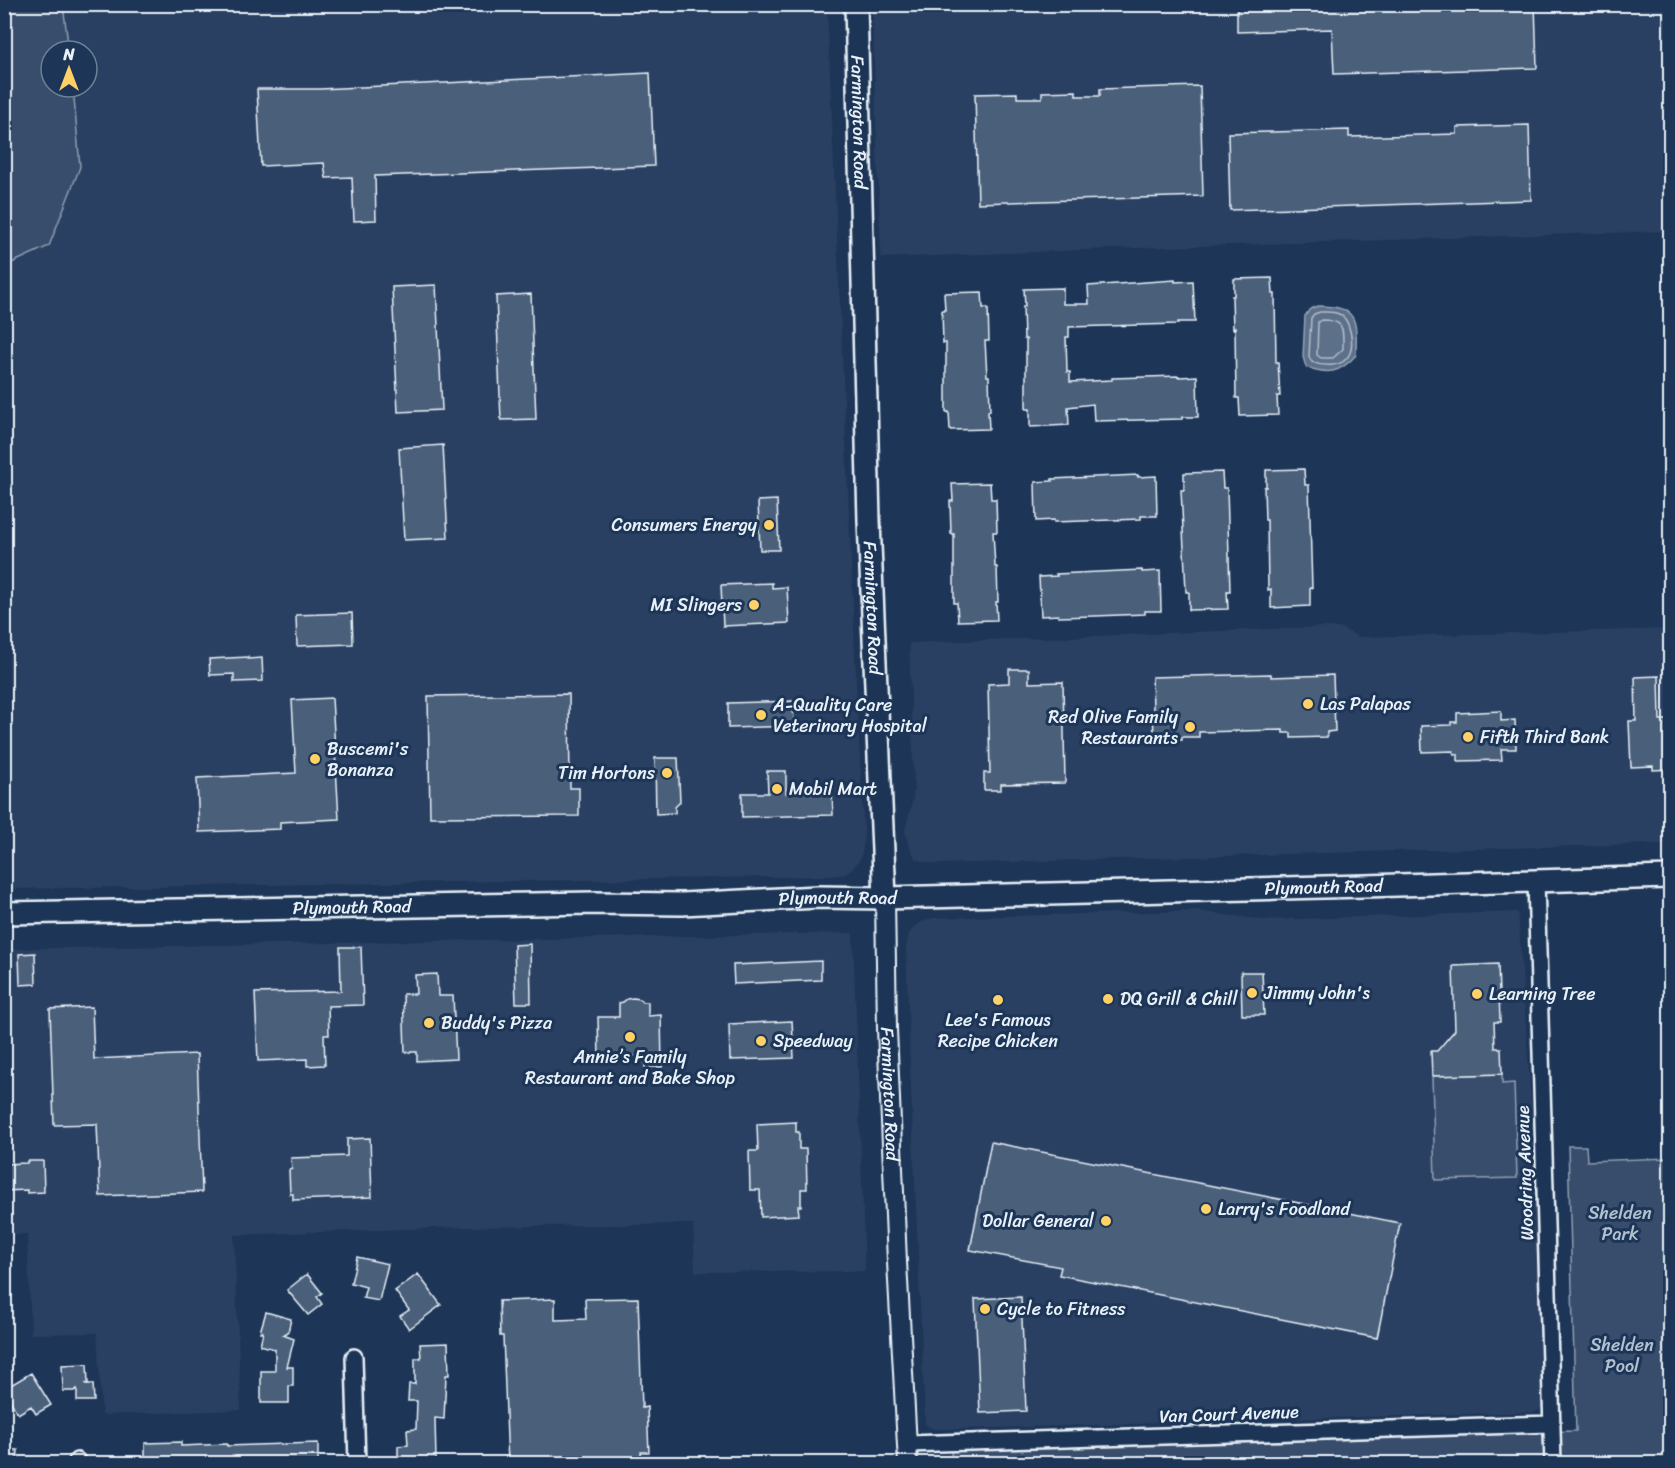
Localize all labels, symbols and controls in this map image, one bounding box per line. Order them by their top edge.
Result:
north arrow [39,39,99,99]
text: N [62,40,75,69]
street label: Farmington Road [841,55,877,191]
place label: Consumers Energy [611,509,758,541]
marker: Consumers Energy [762,518,776,532]
street label: Farmington Road [854,540,892,677]
place label: MI Slingers [650,589,743,621]
marker: MI Slingers [747,598,761,612]
place label: Las Palapas [1320,688,1412,720]
place label: A-Quality Care Veterinary Hospital [772,689,928,742]
marker: Las Palapas [1301,697,1315,711]
place label: Red Olive Family Restaurants [1048,701,1179,754]
marker: A-Quality Care Veterinary Hospital [754,708,768,722]
marker: Red Olive Family Restaurants [1183,720,1197,734]
place label: Fifth Third Bank [1480,721,1609,753]
marker: Fifth Third Bank [1461,730,1475,744]
place label: Buscemi's Bonanza [327,733,409,786]
marker: Buscemi's Bonanza [308,752,322,766]
place label: Tim Hortons [558,757,656,789]
marker: Tim Hortons [660,766,674,780]
place label: Mobil Mart [789,773,877,805]
marker: Mobil Mart [770,782,784,796]
street label: Plymouth Road [1264,869,1385,905]
street label: Plymouth Road [778,881,899,915]
street label: Plymouth Road [292,890,413,924]
place label: Jimmy John's [1263,977,1370,1009]
place label: Learning Tree [1489,978,1595,1010]
place label: DQ Grill & Chill [1120,983,1238,1015]
marker: Jimmy John's [1245,986,1259,1000]
marker: Learning Tree [1470,987,1484,1001]
marker: DQ Grill & Chill [1101,992,1115,1006]
marker: Lee's Famous Recipe Chicken [991,993,1005,1007]
place label: Lee's Famous Recipe Chicken [938,1004,1058,1057]
place label: Buddy's Pizza [441,1007,553,1039]
marker: Buddy's Pizza [422,1016,436,1030]
place label: Speedway [773,1025,853,1057]
street label: Farmington Road [871,1026,909,1163]
marker: Annie’s Family Restaurant and Bake Shop [623,1030,637,1044]
marker: Speedway [754,1034,768,1048]
place label: Annie’s Family Restaurant and Bake Shop [525,1041,735,1094]
street label: Woodring Avenue [1507,1105,1543,1241]
place label: Larry's Foodland [1218,1193,1351,1225]
park label: Shelden Park [1588,1197,1652,1250]
marker: Larry's Foodland [1199,1202,1213,1216]
place label: Dollar General [982,1205,1095,1237]
marker: Dollar General [1099,1214,1113,1228]
place label: Cycle to Fitness [997,1293,1126,1325]
marker: Cycle to Fitness [978,1302,992,1316]
park label: Shelden Pool [1590,1329,1654,1382]
street label: Van Court Avenue [1159,1396,1300,1432]

